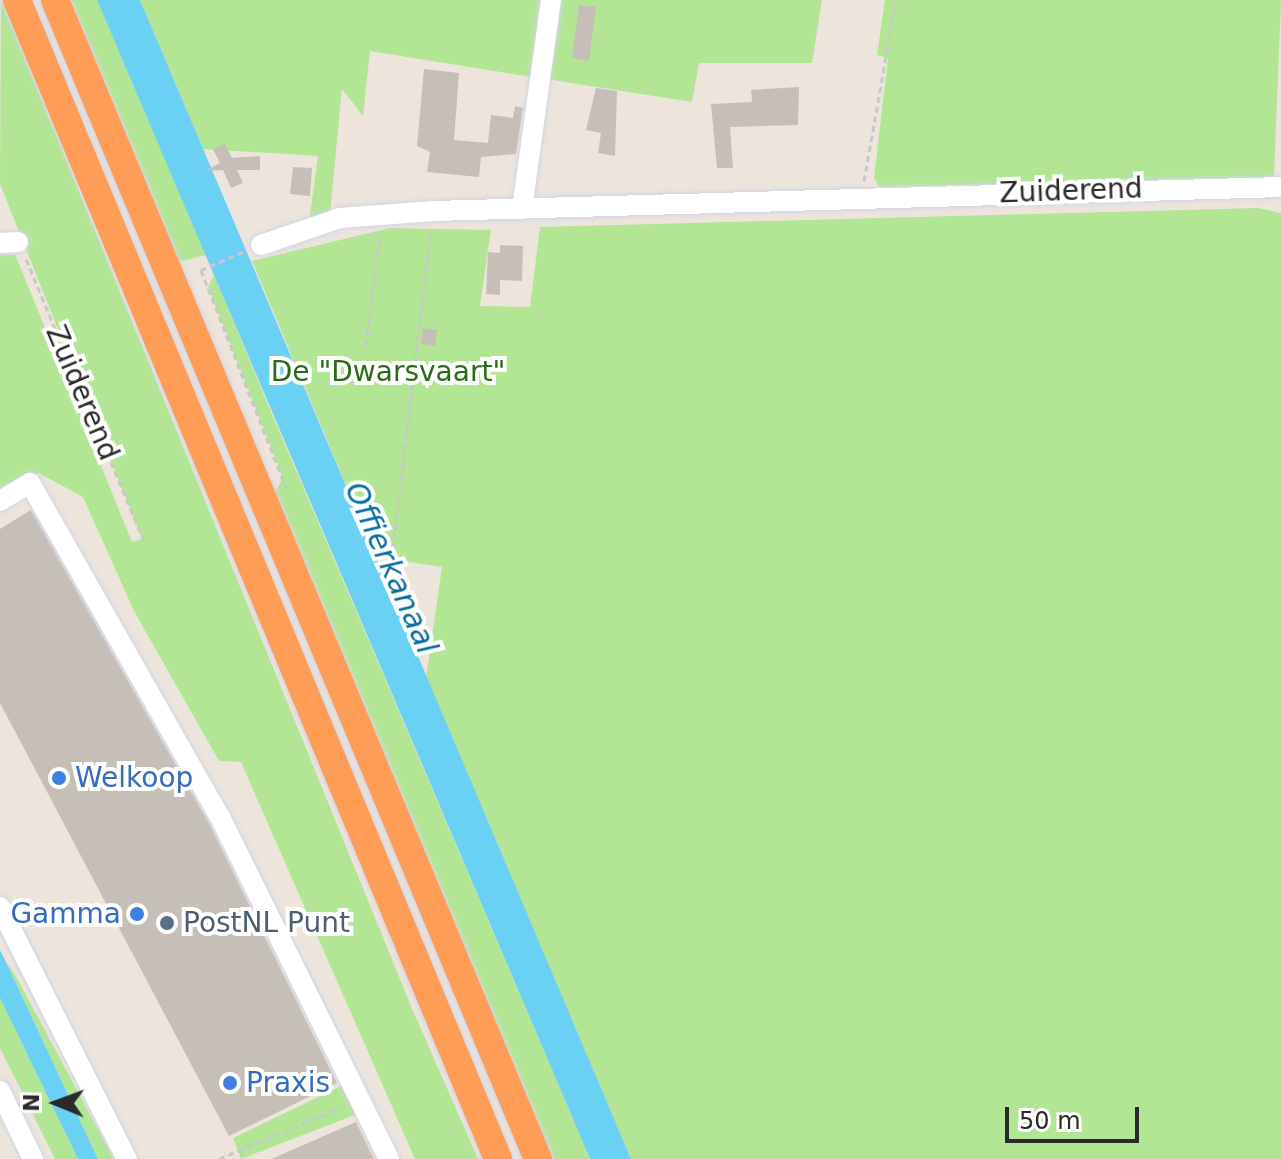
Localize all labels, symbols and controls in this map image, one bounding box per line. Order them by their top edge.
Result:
street label: Zuiderend [999,172,1143,210]
street label: Zuiderend [39,320,125,466]
park label: De "Dwarsvaart" [271,355,505,389]
water label: Offierkanaal [337,477,445,659]
place label: Welkoop [75,761,193,795]
marker: Welkoop [50,769,68,787]
place label: Gamma [10,897,121,931]
marker: Gamma [128,905,146,923]
place label: PostNL Punt [183,906,350,940]
marker: PostNL Punt [158,914,176,932]
north arrow [16,1063,96,1143]
place label: Praxis [246,1066,330,1100]
marker: Praxis [221,1074,239,1092]
scale bar [1009,1091,1143,1141]
text: N [19,1093,44,1112]
text: 50 m [1019,1107,1081,1135]

